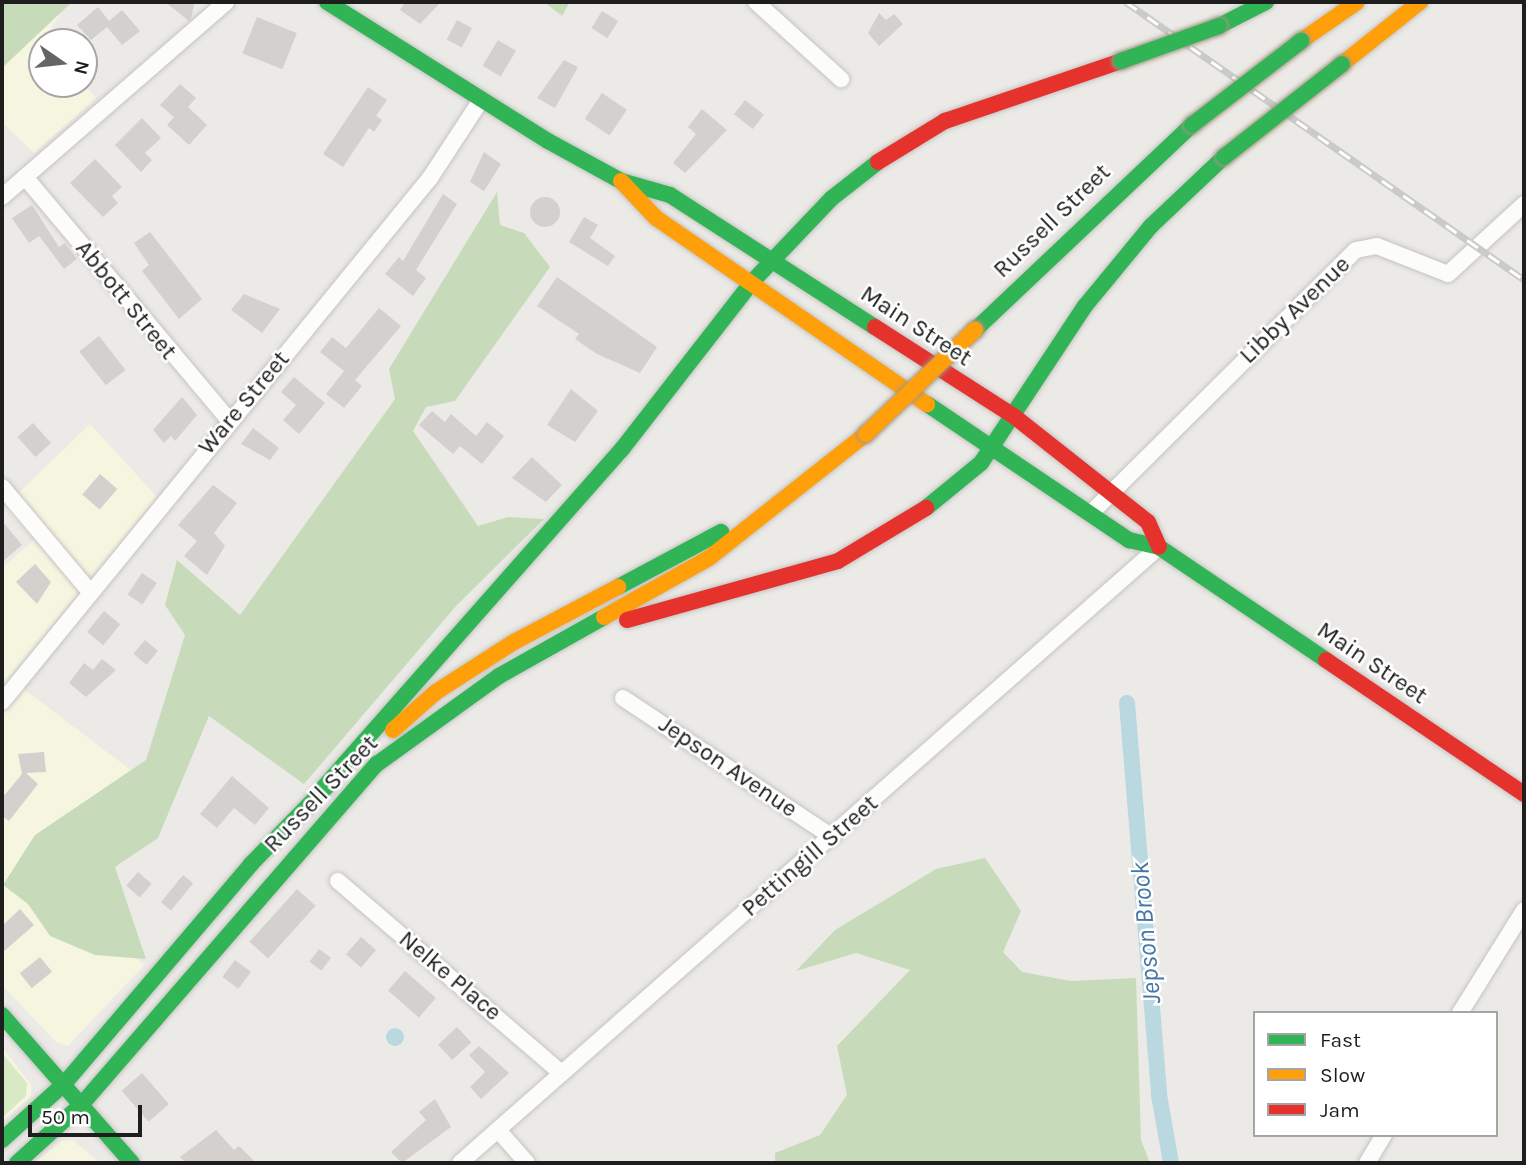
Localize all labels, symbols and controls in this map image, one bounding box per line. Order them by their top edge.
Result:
north arrow [28,28,98,98]
text: N [69,58,94,77]
street label: Russell Street [987,158,1117,284]
street label: Abbott Street [69,235,183,365]
street label: Libby Avenue [1234,250,1356,370]
street label: Main Street [855,279,977,373]
street label: Ware Street [192,345,296,461]
street label: Main Street [1311,616,1433,710]
street label: Jepson Avenue [653,710,803,824]
street label: Russell Street [258,729,384,859]
street label: Pettingill Street [736,789,884,923]
water label: Jepson Brook [1124,861,1168,1005]
street label: Nelke Place [393,925,507,1027]
legend [1253,1011,1498,1137]
text: Fast [1320,1028,1361,1052]
text: Slow [1320,1063,1365,1087]
scale bar [32,1092,145,1136]
text: Jam [1320,1098,1360,1122]
text: 50 m [41,1105,90,1129]

